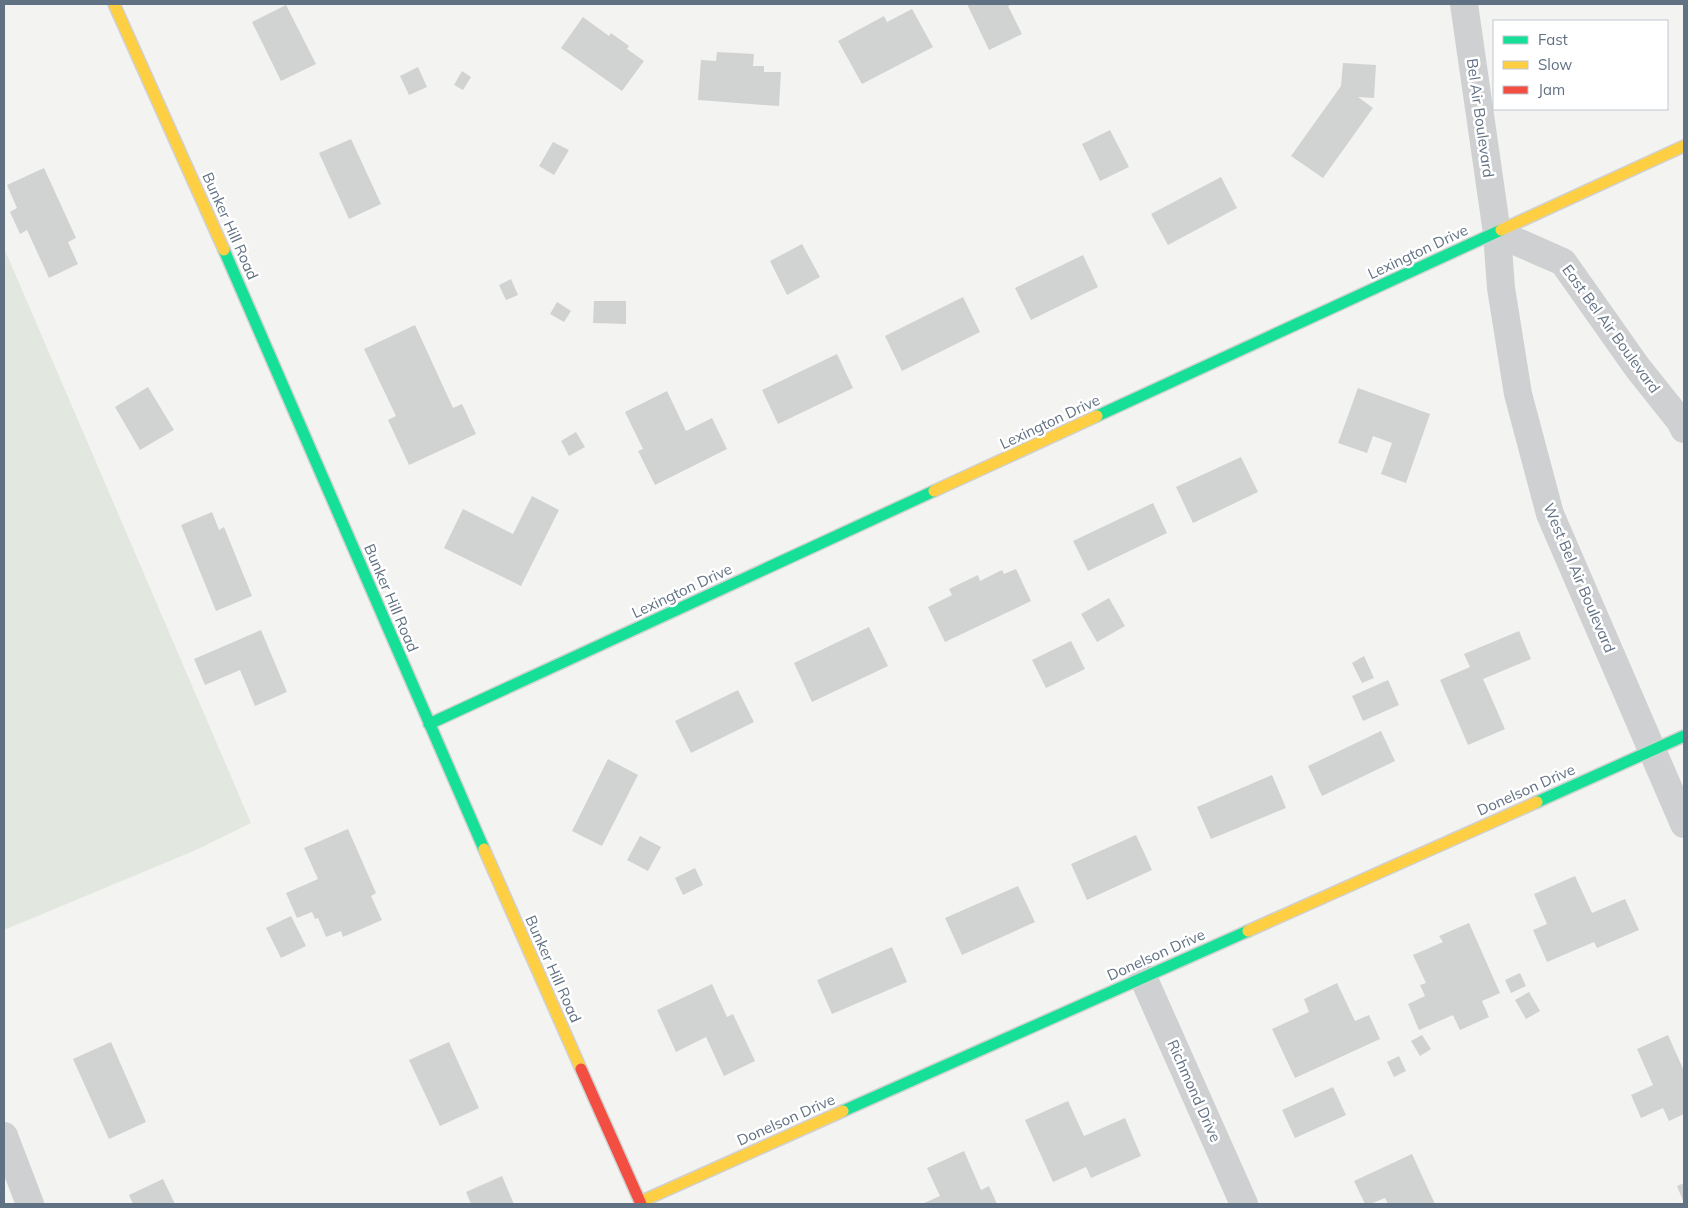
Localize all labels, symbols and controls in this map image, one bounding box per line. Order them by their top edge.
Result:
legend [1493,20,1668,110]
text: Fast [1538,30,1568,49]
text: Slow [1538,55,1572,74]
street label: Bel Air Boulevard [1463,57,1498,179]
text: Jam [1538,80,1565,99]
street label: Bunker Hill Road [198,169,263,282]
street label: Lexington Drive [1365,220,1471,283]
street label: East Bel Air Boulevard [1558,261,1664,397]
street label: Lexington Drive [997,390,1103,453]
street label: West Bel Air Boulevard [1539,500,1620,655]
street label: Bunker Hill Road [360,541,423,655]
street label: Lexington Drive [629,559,735,622]
street label: Donelson Drive [1474,759,1578,820]
street label: Bunker Hill Road [521,912,586,1025]
street label: Donelson Drive [1104,924,1208,985]
street label: Richmond Drive [1163,1037,1225,1145]
street label: Donelson Drive [734,1089,838,1150]

